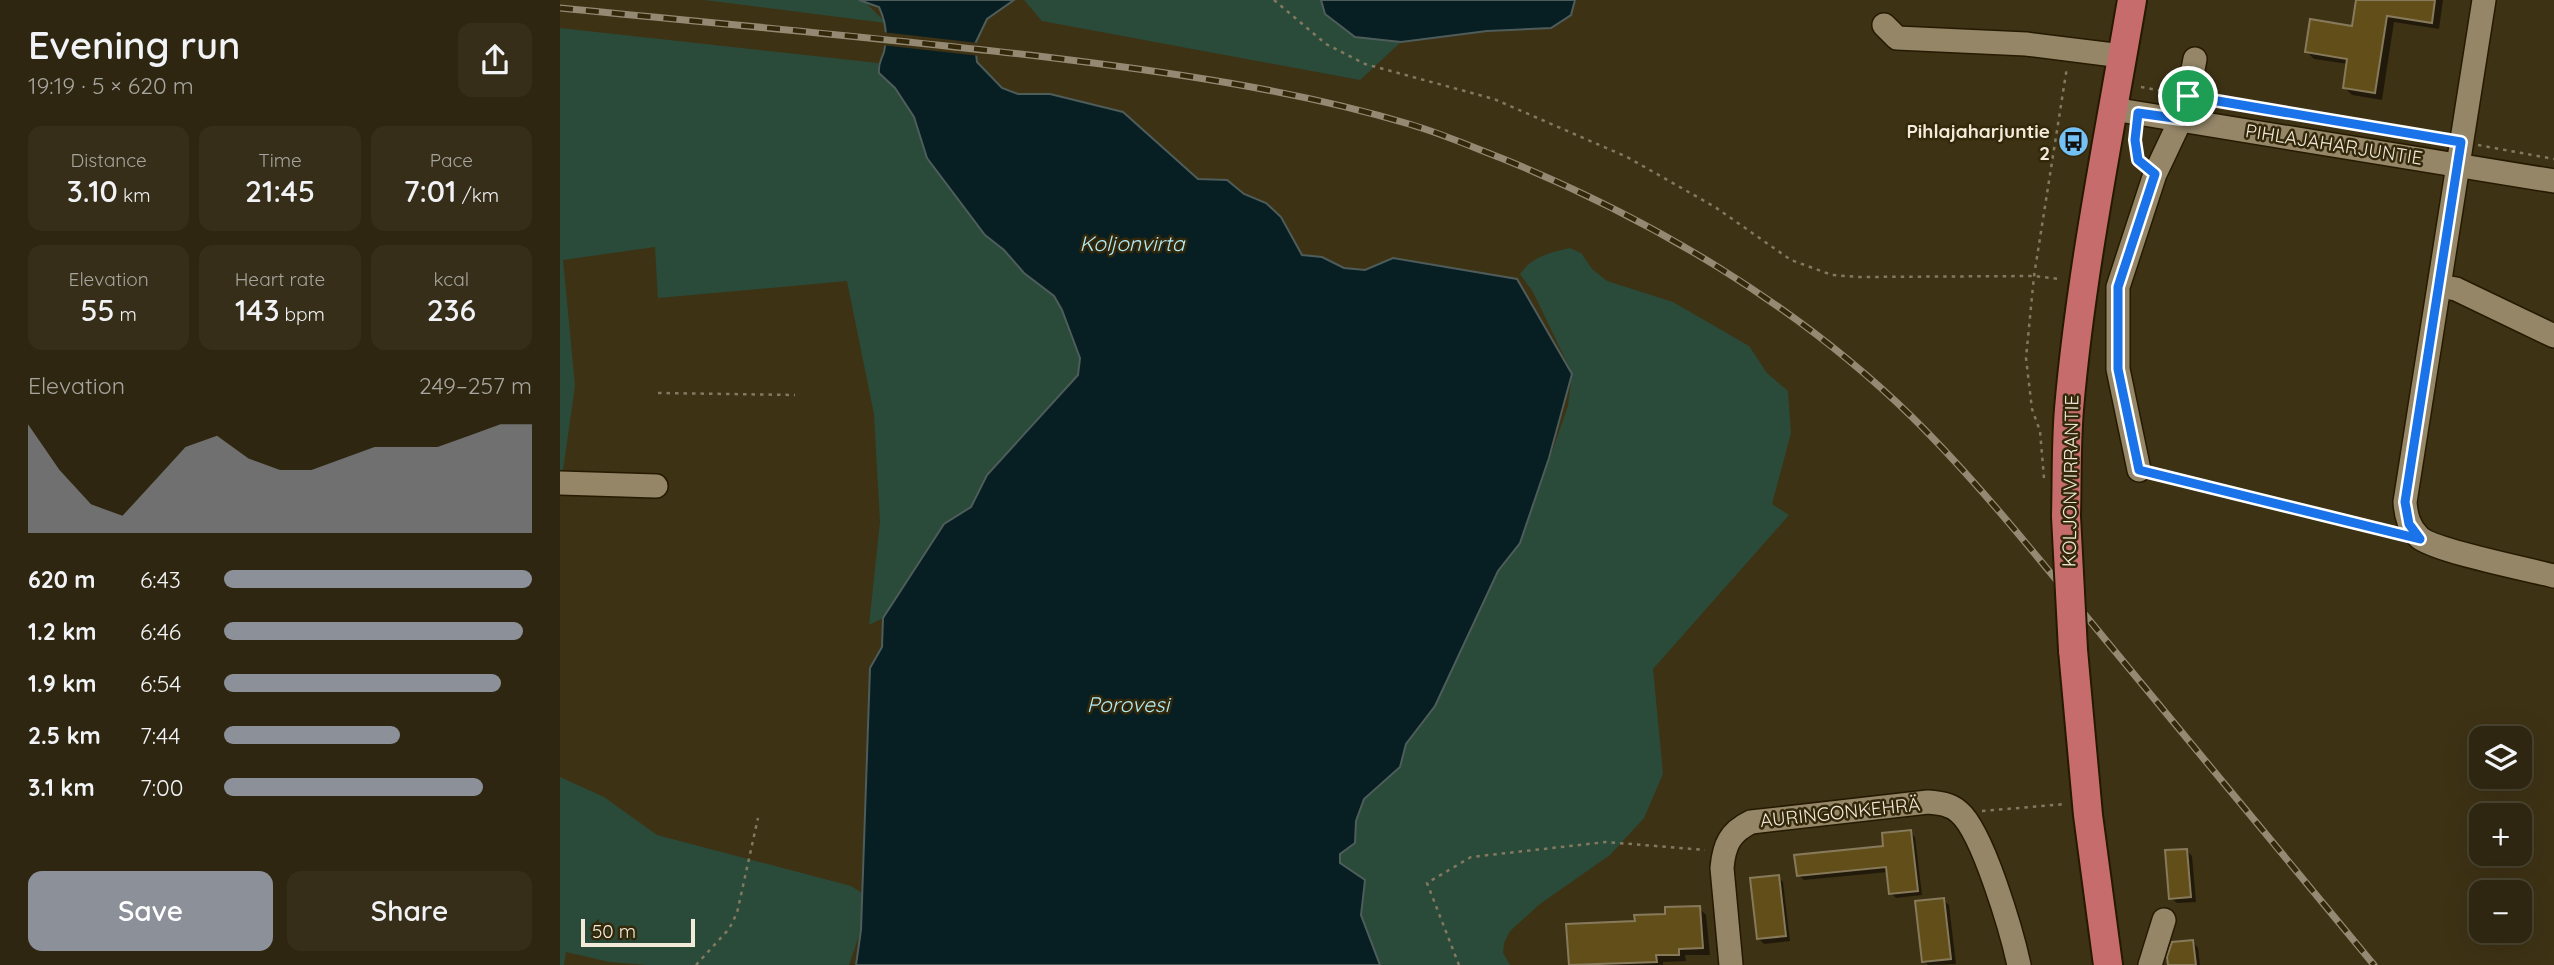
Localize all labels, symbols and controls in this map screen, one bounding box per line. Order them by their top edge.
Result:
text: Evening run [28,21,241,69]
button: share [458,23,532,97]
pin [2158,66,2218,126]
text: 19:19 · 5 × 620 m [28,71,194,100]
icon: arrive [2169,77,2207,115]
street label: PIHLAJAHARJUNTIE [2244,118,2424,170]
place label: Pihlajaharjuntie 2 [1906,119,2050,165]
bus stop icon: Pihlajaharjuntie 2 [2056,125,2090,159]
text: Distance [71,148,147,172]
text: Time [258,148,302,172]
text: Pace [430,148,473,172]
text: 3.10 [67,172,118,210]
text: 21:45 [245,172,315,210]
text: 7:01 [403,172,457,210]
text: km [118,183,151,207]
text: /km [457,183,499,207]
water label: Koljonvirta [1080,230,1186,256]
text: Elevation [69,267,149,291]
text: Heart rate [235,267,325,291]
text: kcal [434,267,469,291]
text: 55 [80,291,114,329]
text: 143 [235,291,279,329]
text: 236 [427,291,476,329]
text: m [114,302,137,326]
text: bpm [279,302,325,326]
text: Elevation [28,371,125,400]
text: 249–257 m [419,371,532,400]
street label: KOLJONVIRRANTIE [2056,395,2084,567]
text: 620 m [28,565,96,594]
text: 6:43 [140,565,181,594]
text: 1.2 km [28,617,97,646]
text: 6:46 [140,617,181,646]
text: 1.9 km [28,669,96,698]
text: 6:54 [140,669,181,698]
water label: Porovesi [1087,691,1172,717]
text: 2.5 km [28,721,101,750]
text: 7:44 [140,721,180,750]
map controls [2469,726,2532,943]
button: layers [2469,726,2532,789]
text: 3.1 km [28,773,95,802]
text: 7:00 [140,773,183,802]
street label: AURINGONKEHRÄ [1759,792,1921,832]
button: + [2469,803,2532,866]
button: Save [28,871,273,951]
button: Share [287,871,532,951]
button: − [2469,880,2532,943]
scale bar [581,916,695,948]
text: 50 m [592,919,636,943]

